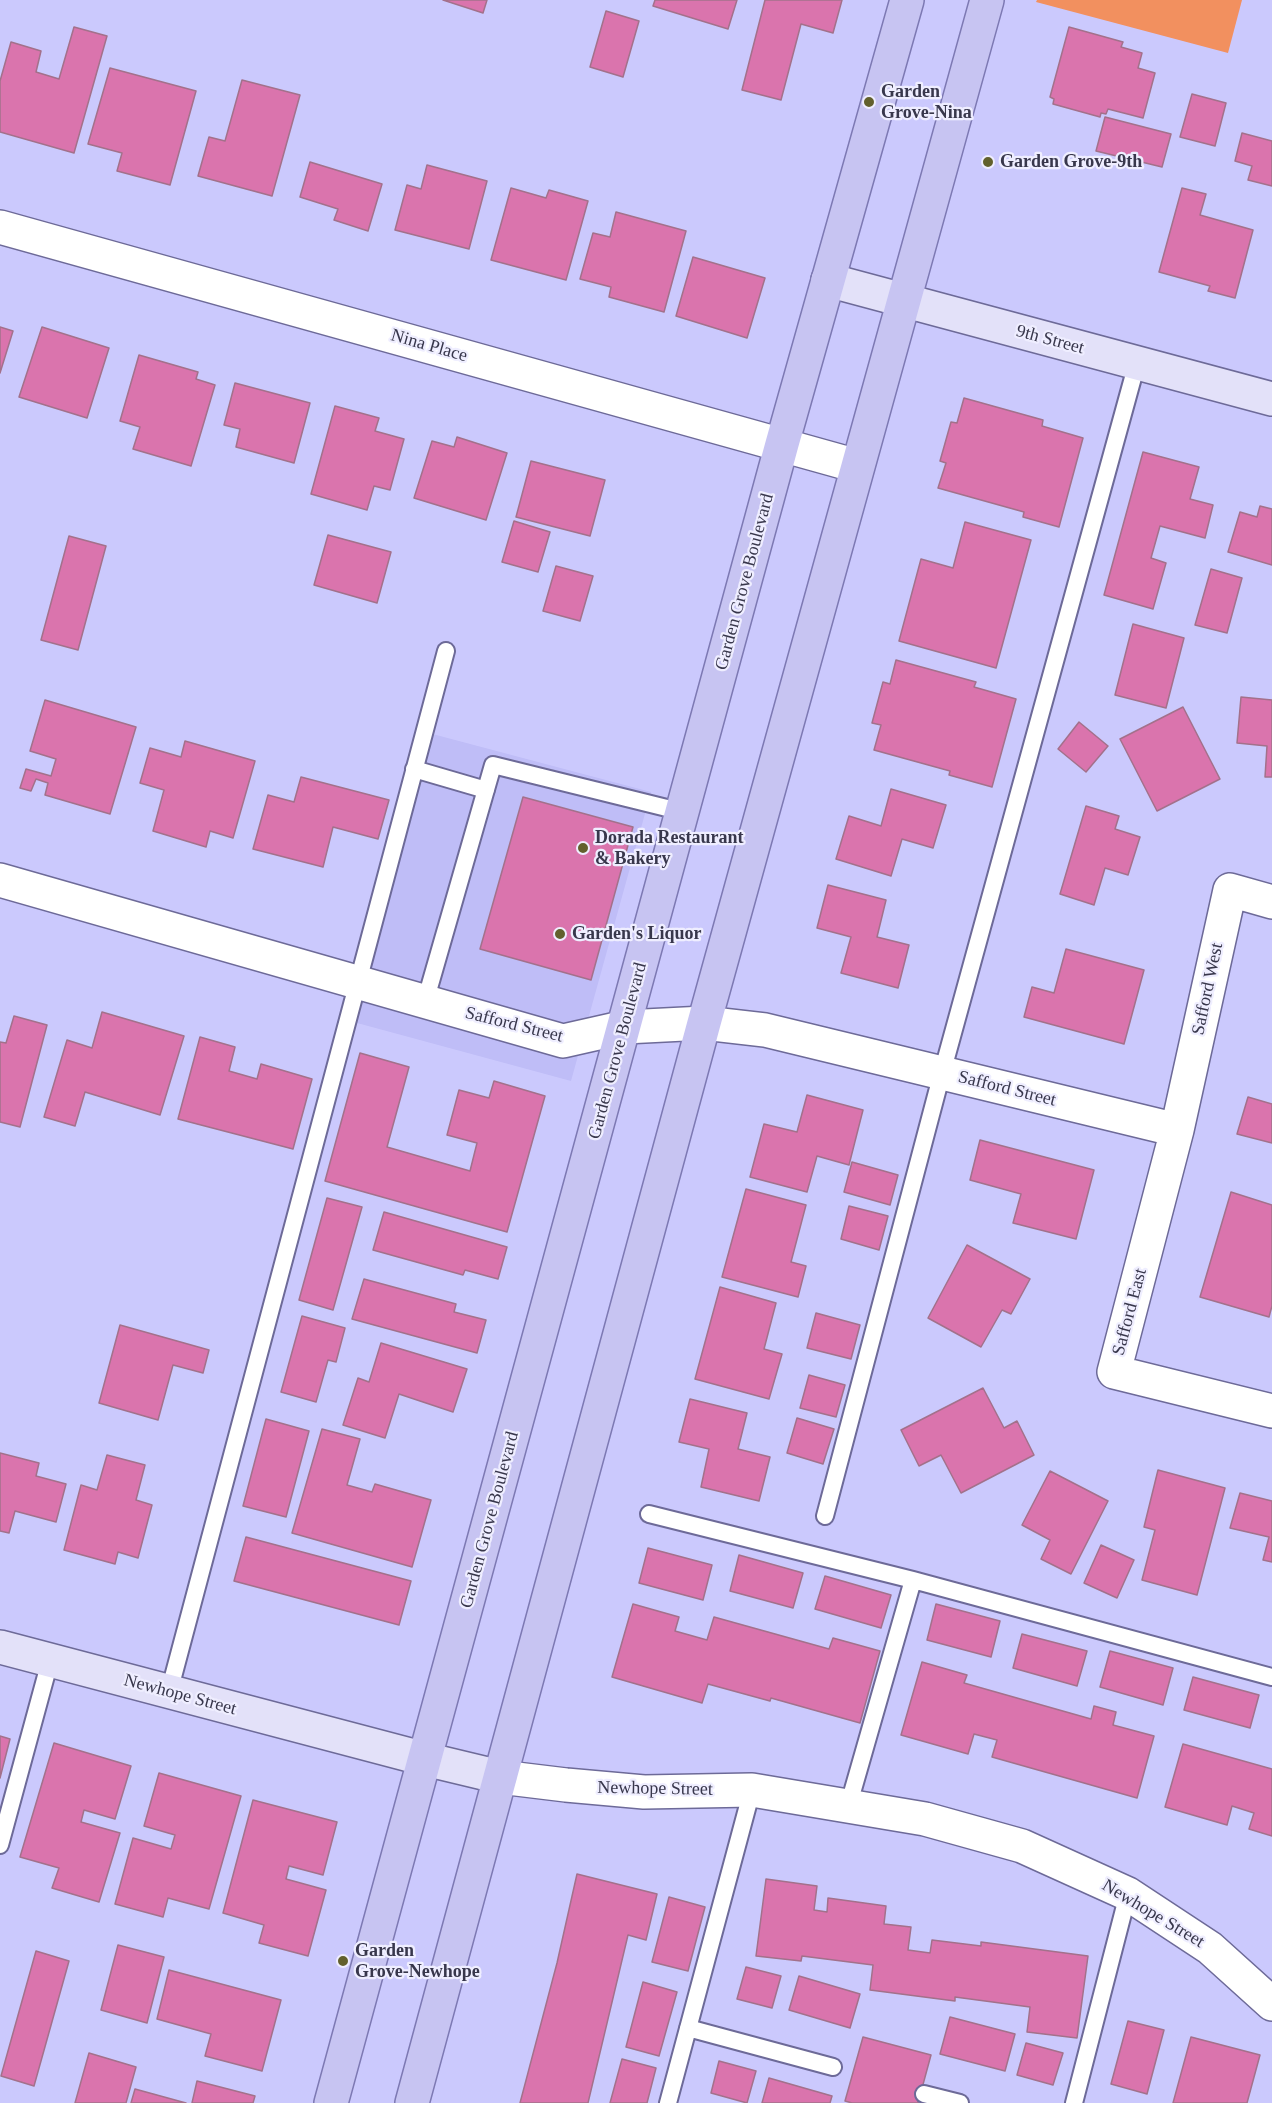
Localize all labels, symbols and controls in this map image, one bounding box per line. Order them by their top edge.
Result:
place label: Garden Grove-Nina [881,81,972,124]
marker: Garden Grove-Nina [862,95,876,109]
place label: Garden Grove-9th [1000,151,1142,173]
marker: Garden Grove-9th [981,155,995,169]
street label: 9th Street [1014,321,1086,359]
street label: Nina Place [388,325,470,367]
street label: Garden Grove Boulevard [711,491,779,673]
place label: Dorada Restaurant & Bakery [595,827,743,870]
marker: Dorada Restaurant & Bakery [576,841,590,855]
place label: Garden's Liquor [572,923,702,945]
marker: Garden's Liquor [553,927,567,941]
street label: Safford West [1188,941,1228,1037]
street label: Garden Grove Boulevard [584,960,652,1142]
street label: Safford Street [463,1002,565,1048]
street label: Safford Street [956,1066,1058,1112]
street label: Safford East [1108,1266,1152,1358]
street label: Garden Grove Boulevard [456,1429,524,1611]
street label: Newhope Street [121,1670,239,1720]
street label: Newhope Street [597,1777,713,1801]
street label: Newhope Street [1098,1875,1208,1953]
place label: Garden Grove-Newhope [355,1940,480,1982]
marker: Garden Grove-Newhope [336,1954,350,1968]

